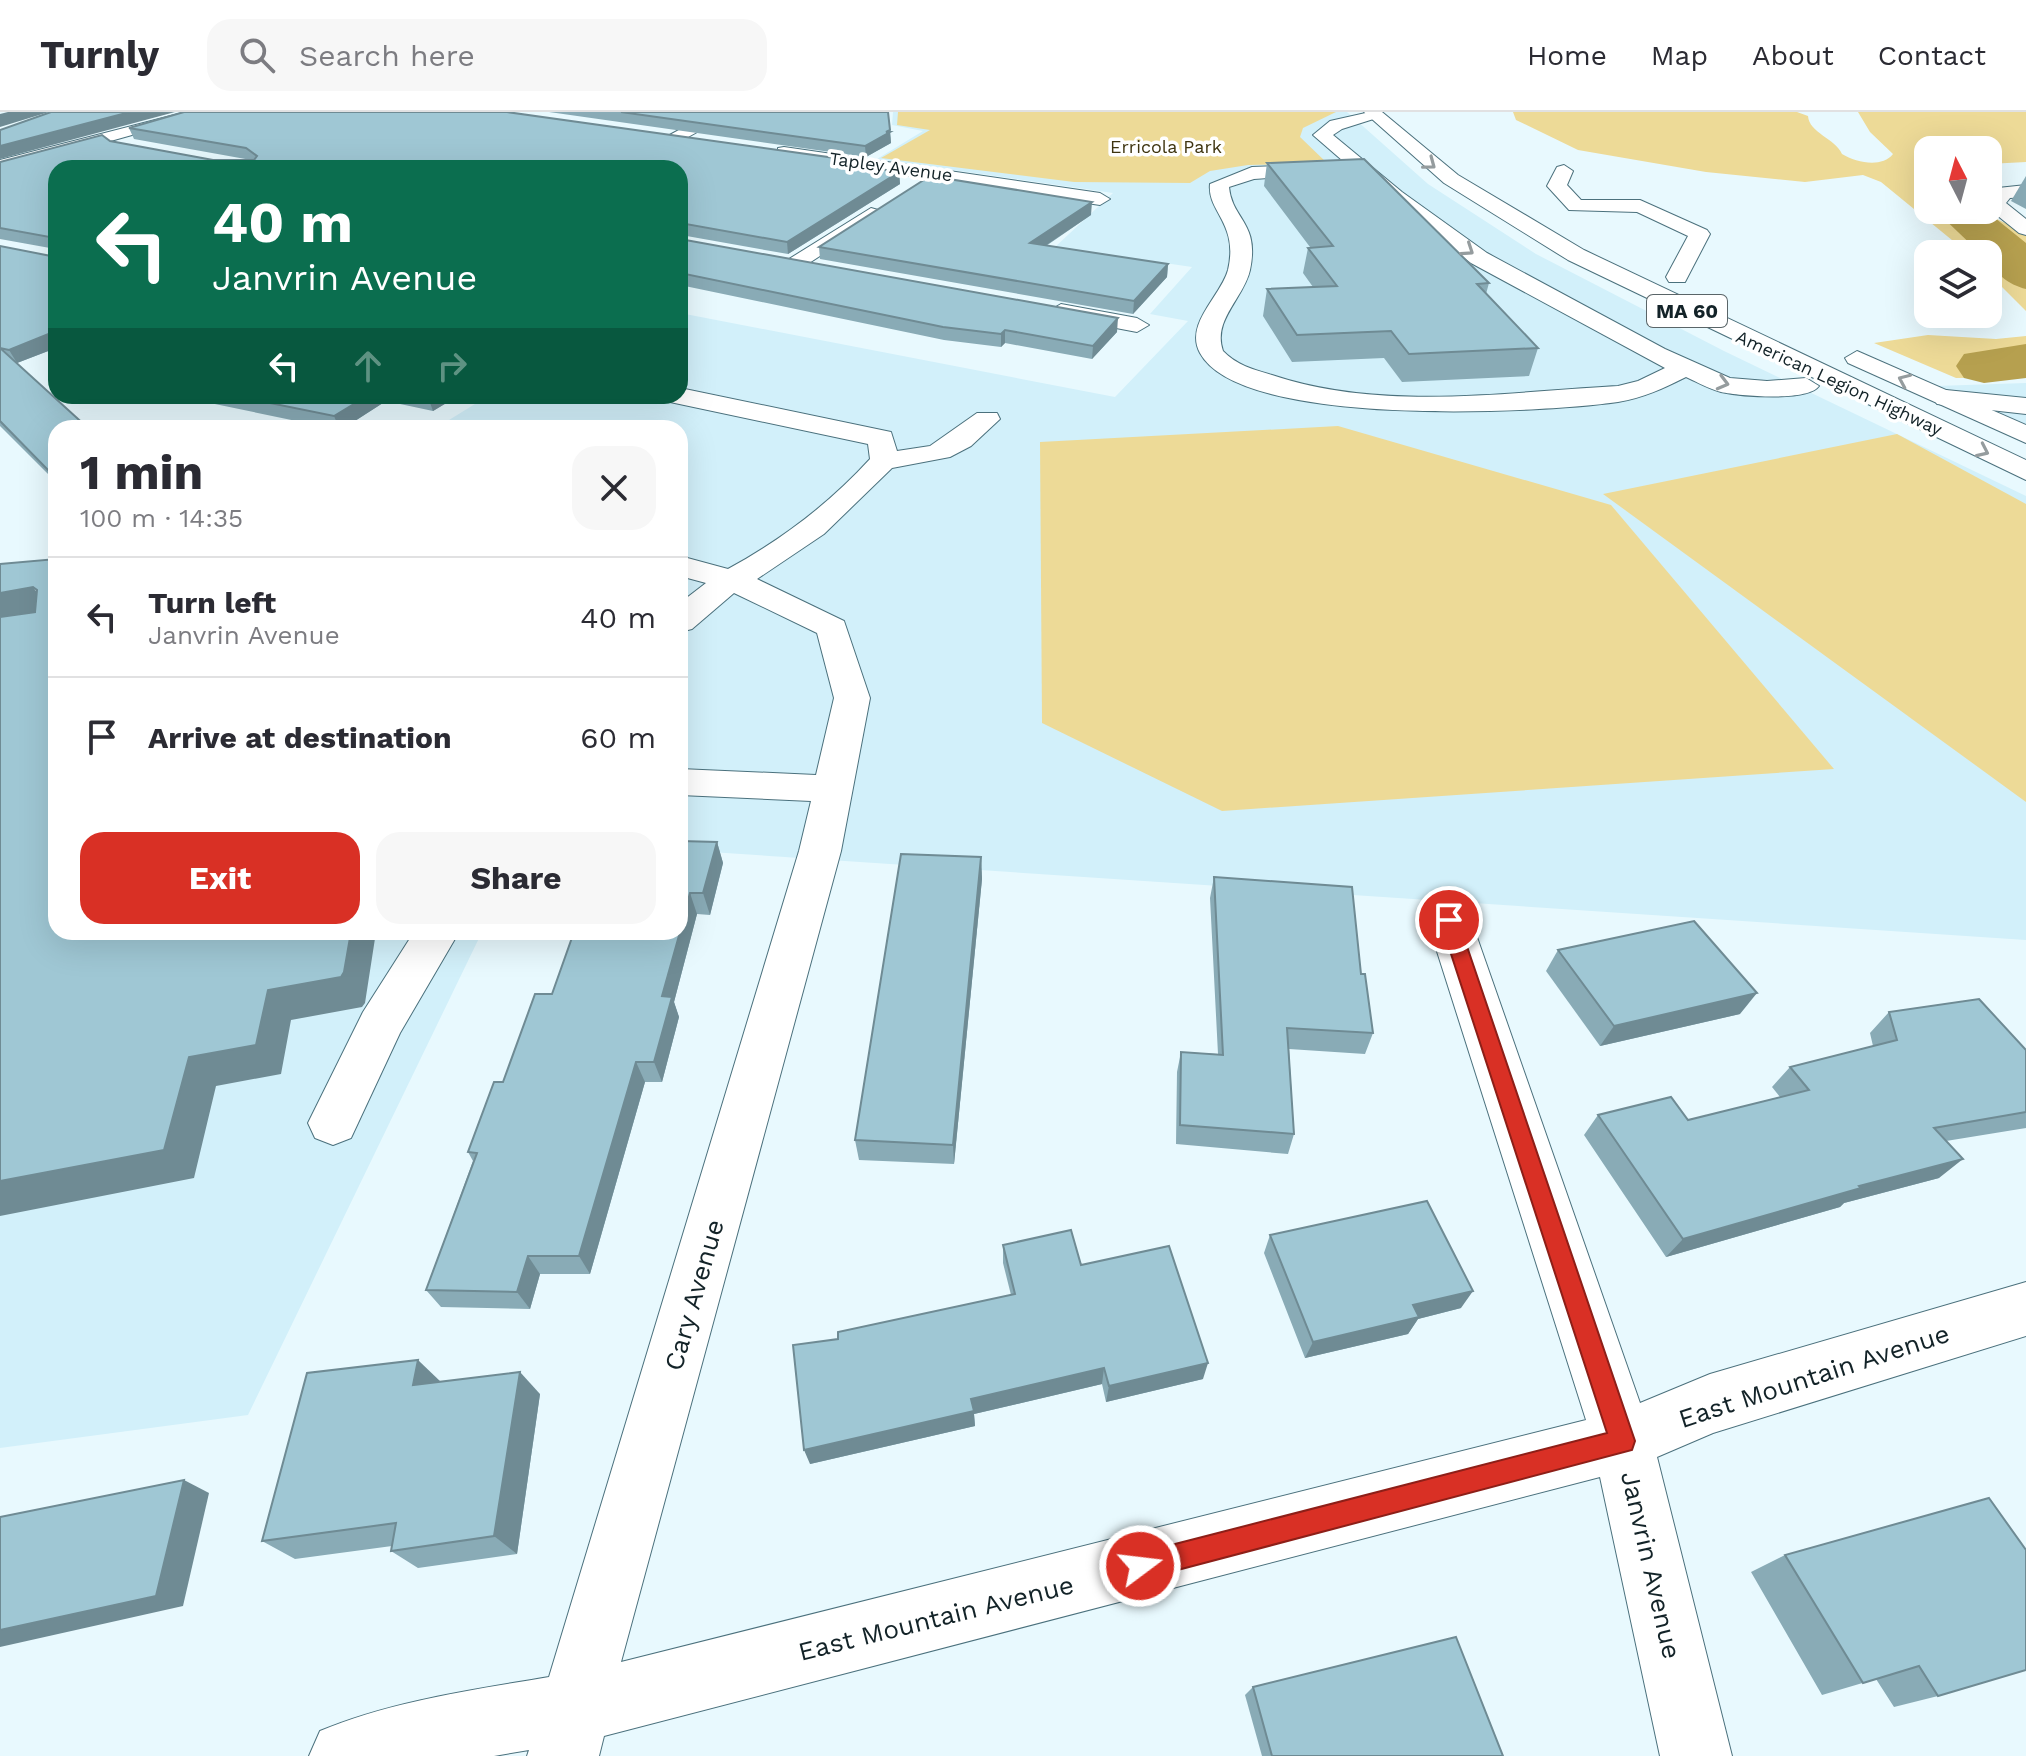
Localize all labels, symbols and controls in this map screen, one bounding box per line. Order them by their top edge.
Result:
search box [207,19,767,91]
text: Turnly [40,33,159,77]
icon: search [235,33,279,77]
text: Search here [299,38,475,73]
text: Home [1527,39,1607,72]
text: Map [1651,39,1708,72]
text: About [1752,39,1834,72]
text: Contact [1878,39,1986,72]
park label: Erricola Park [1110,136,1222,157]
north arrow [1914,136,2002,224]
map controls [1914,136,2002,328]
street label: Tapley Avenue [828,147,954,186]
one-way arrow [1422,154,1436,168]
text: 40 m [212,190,353,256]
icon: left [80,192,184,296]
one-way arrow [1460,240,1474,255]
button: layers [1914,240,2002,328]
text: Janvrin Avenue [212,257,477,299]
road number: MA 60 [1647,295,1727,327]
street label: American Legion Highway [1733,326,1946,440]
icon: left [262,344,306,388]
icon: ahead [346,344,390,388]
icon: right [430,344,474,388]
one-way arrow [1898,373,1912,389]
one-way arrow [1716,374,1730,391]
one-way arrow [1975,441,1990,457]
text: 1 min [80,444,203,501]
button: close [572,446,656,530]
text: 100 m · 14:35 [80,503,243,533]
text: Turn left [148,585,276,620]
icon: left [80,595,124,639]
text: 40 m [580,600,656,635]
text: Janvrin Avenue [148,620,340,650]
icon: arrive [80,715,124,759]
text: Arrive at destination [148,720,452,755]
text: 60 m [580,720,656,755]
button: Exit [80,832,360,924]
button: Share [376,832,656,924]
pin [1415,886,1483,954]
icon: arrive [1427,898,1471,942]
street label: Cary Avenue [658,1216,730,1374]
street label: East Mountain Avenue [1675,1318,1953,1434]
street label: Janvrin Avenue [1615,1468,1687,1662]
position arrow [1098,1524,1182,1608]
street label: East Mountain Avenue [795,1569,1077,1667]

